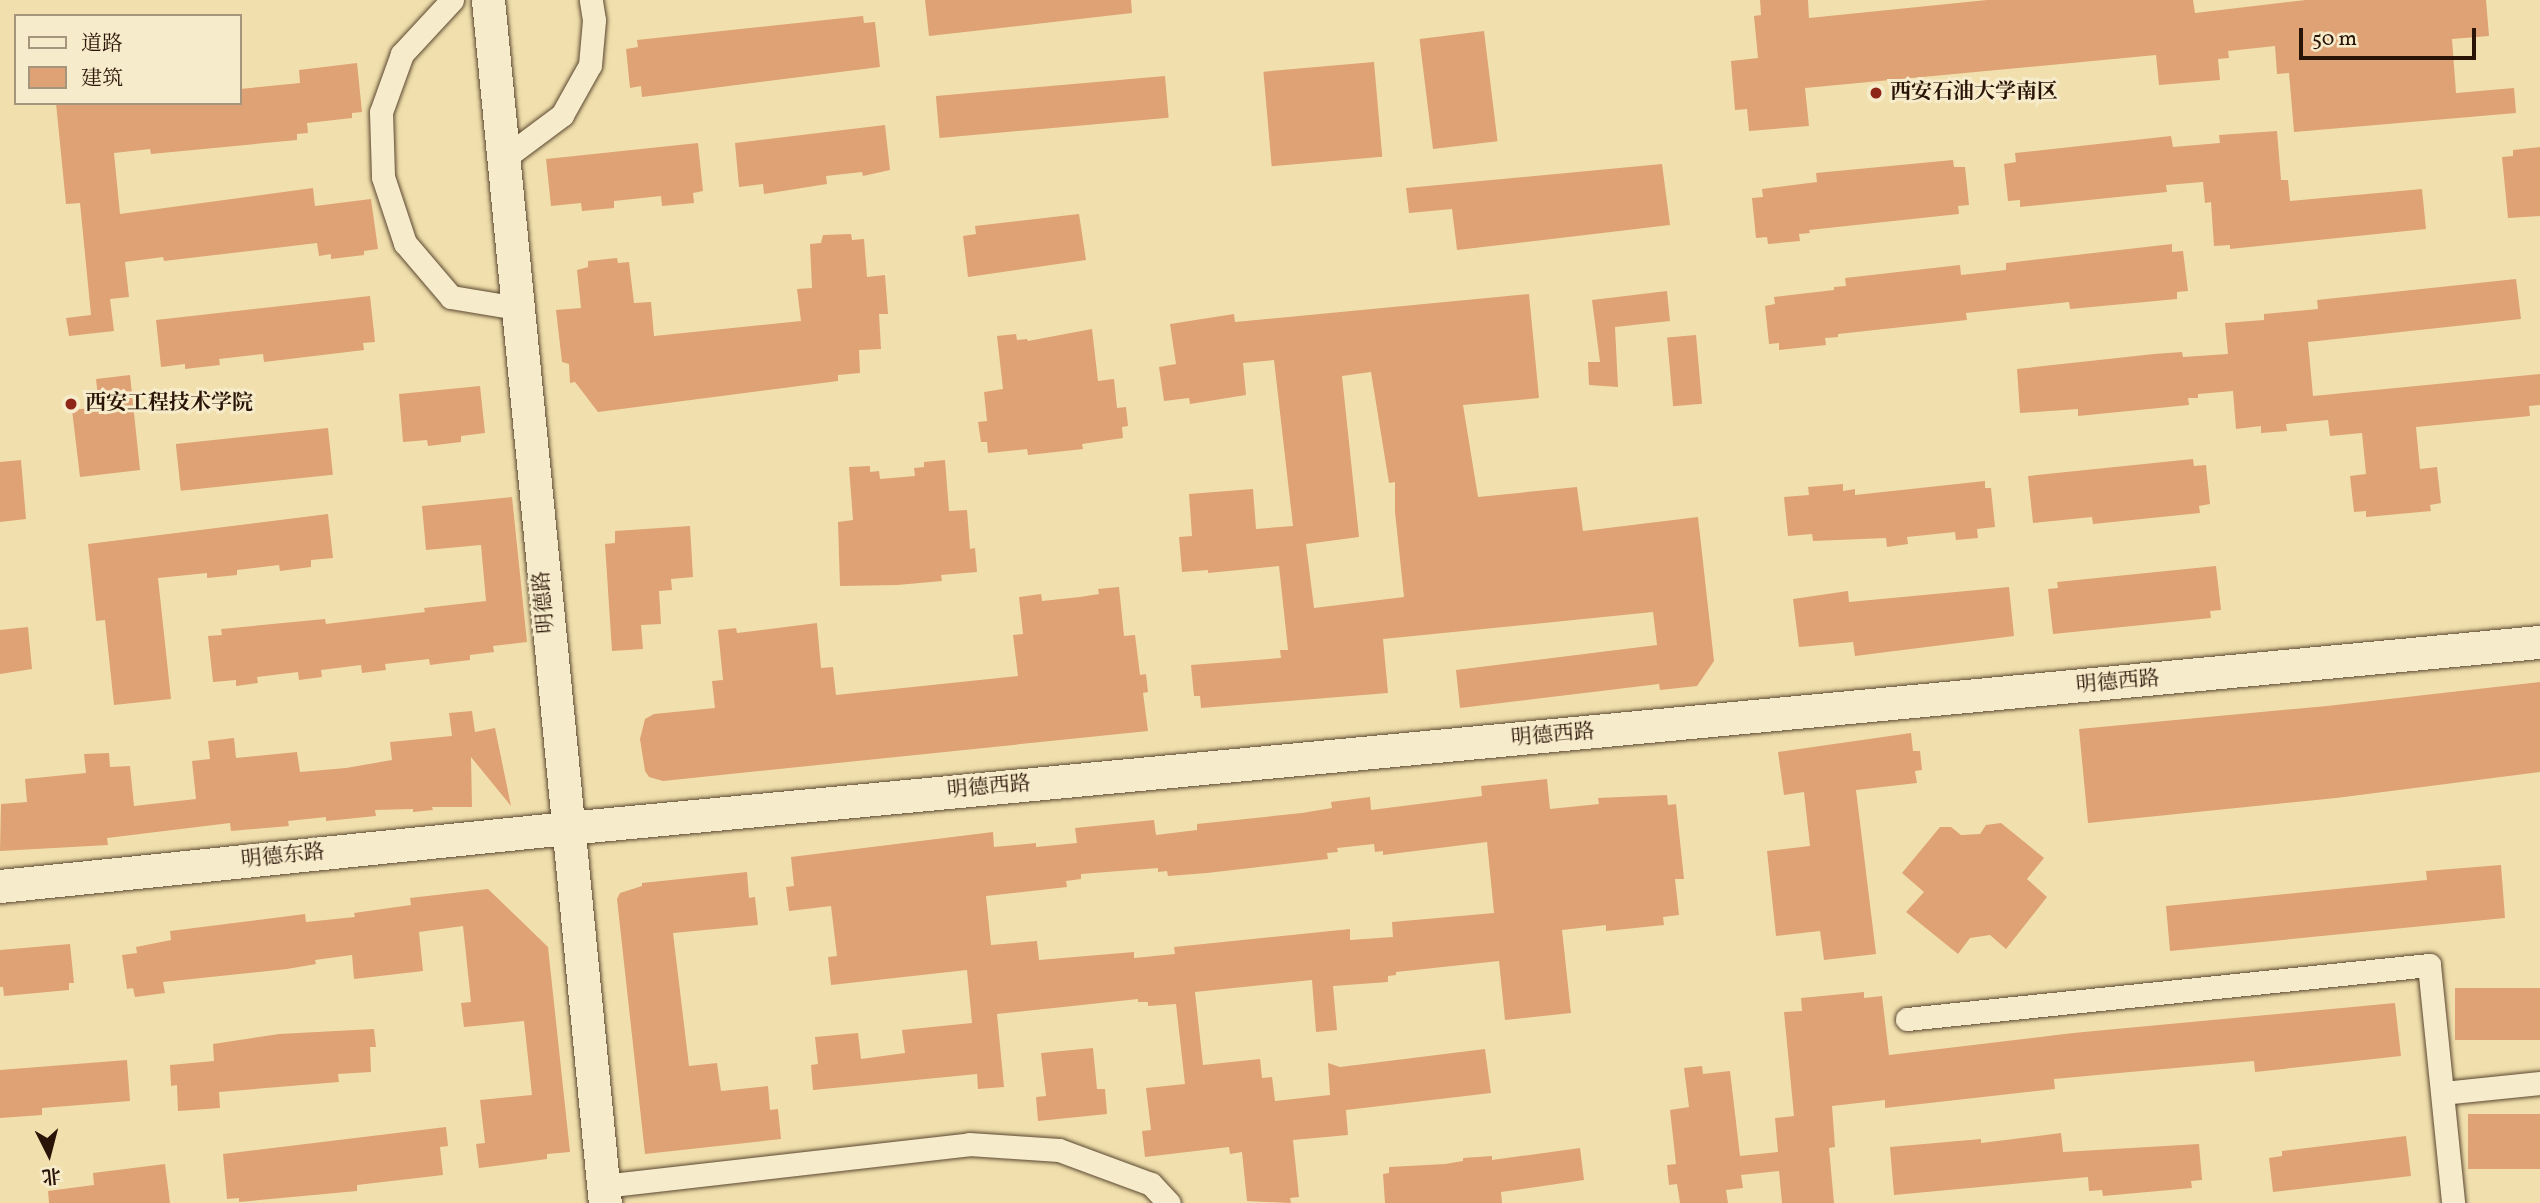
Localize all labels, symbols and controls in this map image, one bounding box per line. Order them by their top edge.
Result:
legend [14,14,242,105]
scale bar [2302,14,2479,58]
text: 50 m [2312,25,2357,54]
text: 道路 [81,30,123,59]
text: 建筑 [81,65,123,94]
place label: 西安石油大学南区 [1890,80,2058,106]
marker: 西安石油大学南区 [1868,85,1884,101]
place label: 西安工程技术学院 [85,391,253,417]
marker: 西安工程技术学院 [63,396,79,412]
street label: 明德路 [530,570,560,634]
street label: 明德西路 [2075,667,2161,699]
street label: 明德西路 [1510,720,1596,752]
street label: 明德西路 [946,772,1032,804]
street label: 明德东路 [240,840,326,874]
north arrow [14,1119,84,1189]
text: 北 [40,1161,62,1189]

